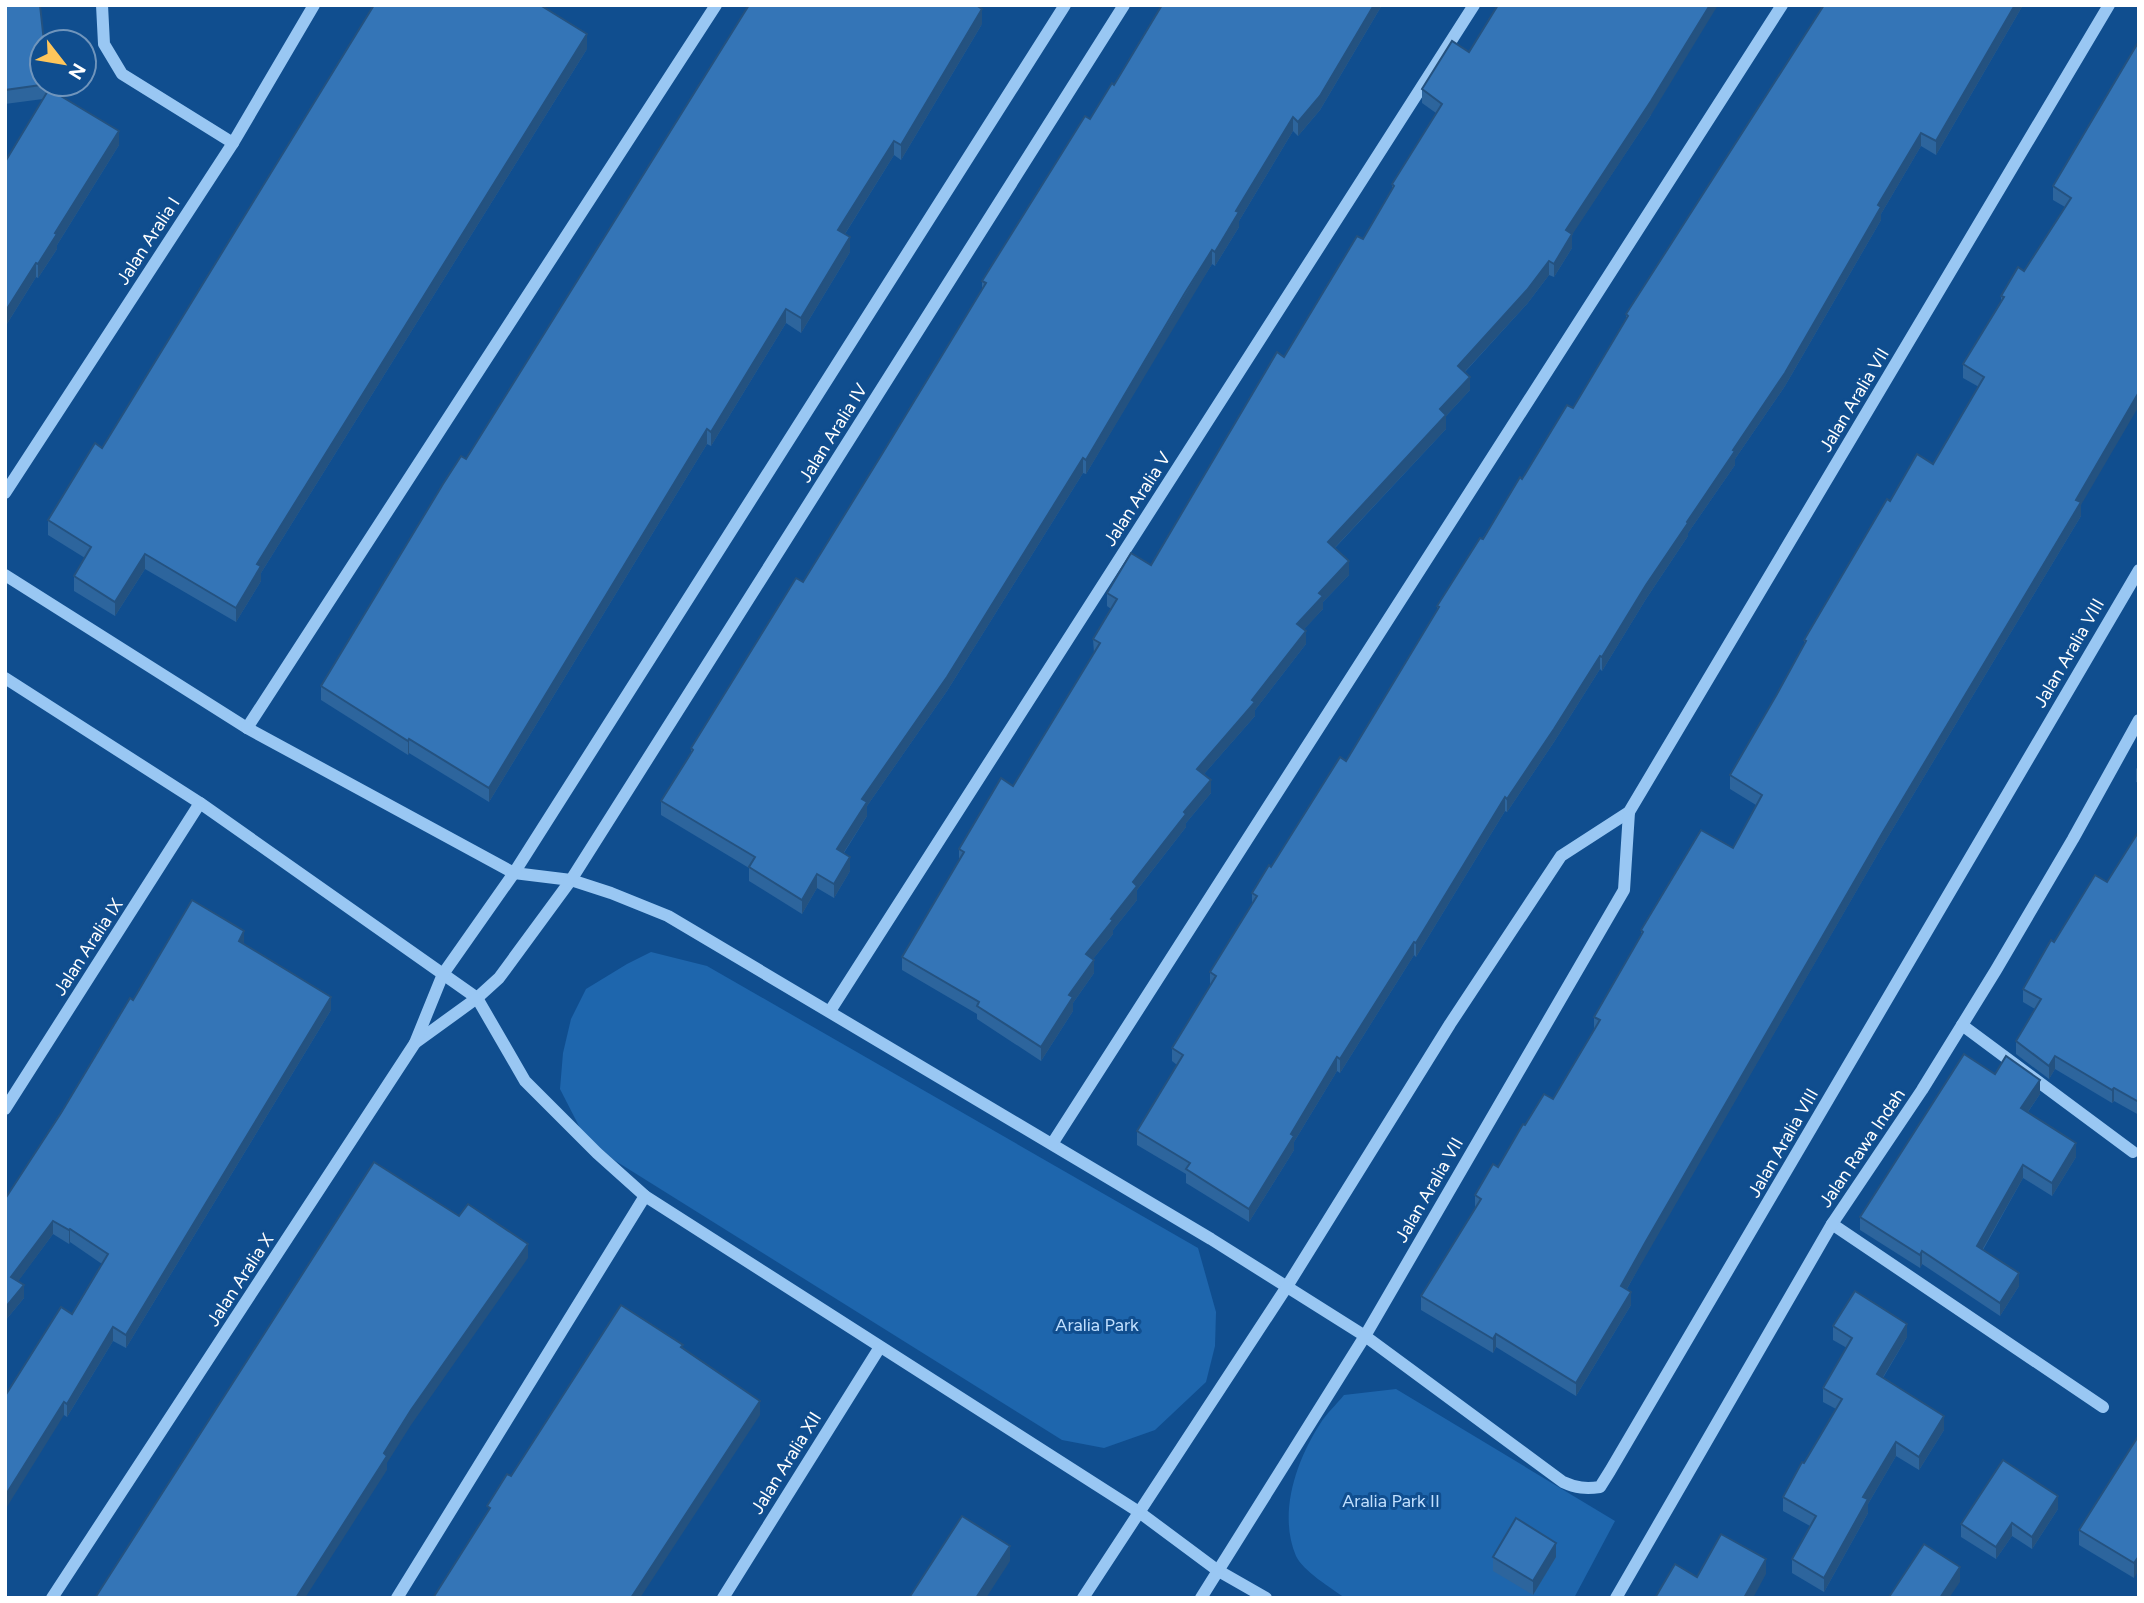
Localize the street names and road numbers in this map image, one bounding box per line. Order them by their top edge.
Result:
street label: Jalan Aralia I [111,193,185,289]
street label: Jalan Aralia VII [1814,344,1894,456]
street label: Jalan Aralia IV [794,379,872,487]
street label: Jalan Aralia V [1098,447,1176,550]
street label: Jalan Aralia VIII [2029,594,2109,712]
street label: Jalan Aralia IX [48,894,128,1000]
street label: Jalan Aralia VIII [1743,1084,1823,1202]
street label: Jalan Rawa Indah [1814,1084,1910,1212]
street label: Jalan Aralia VII [1390,1134,1468,1246]
street label: Jalan Aralia X [202,1229,278,1331]
street label: Jalan Aralia XII [746,1408,826,1518]

